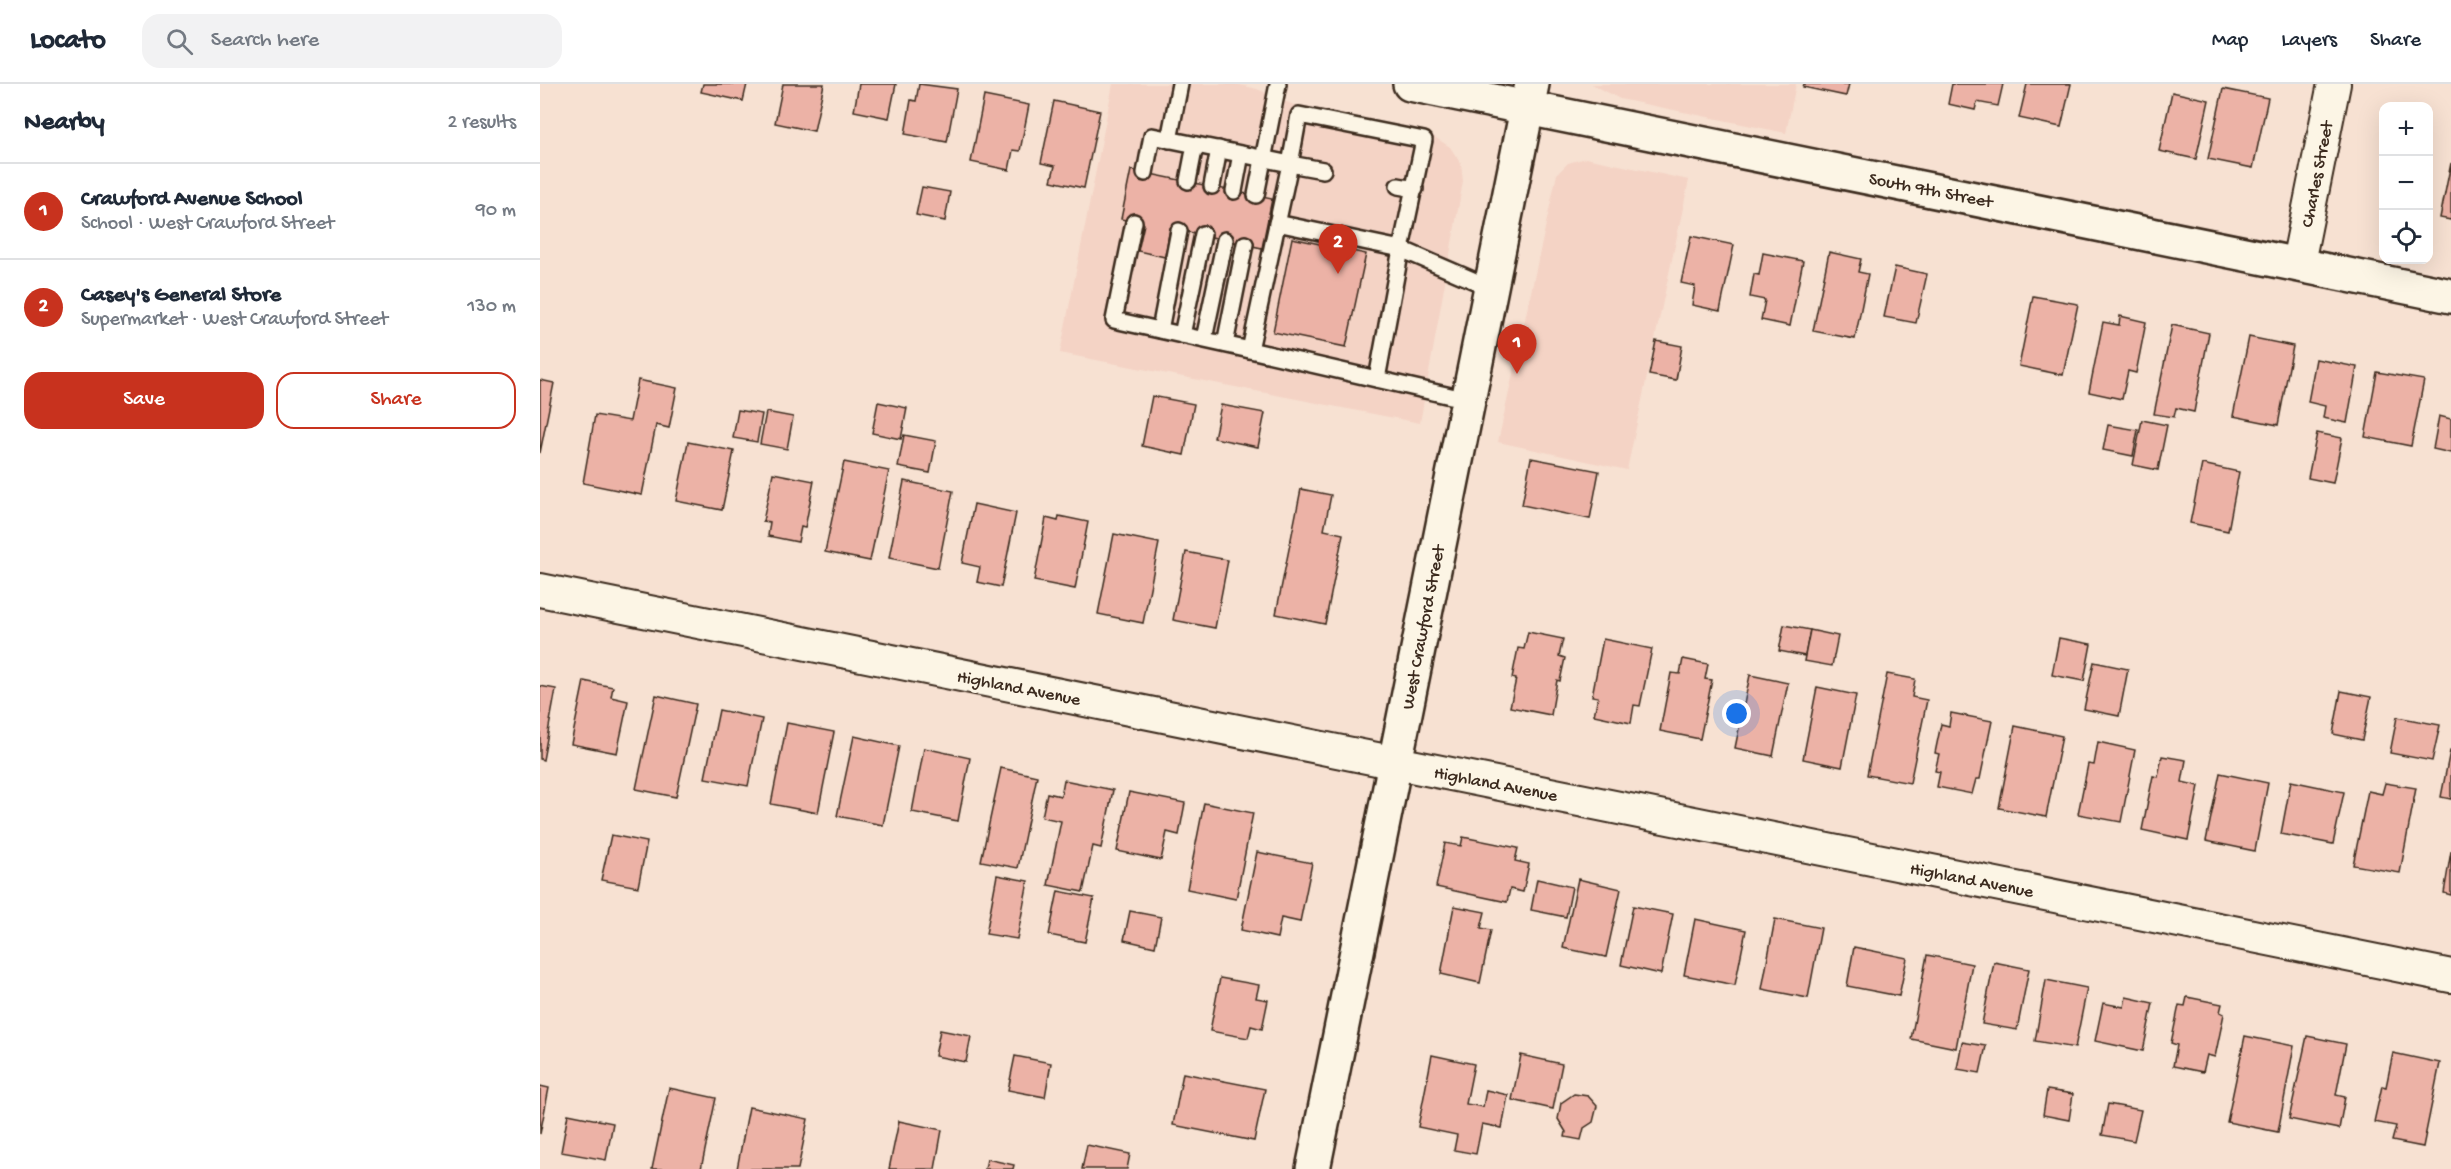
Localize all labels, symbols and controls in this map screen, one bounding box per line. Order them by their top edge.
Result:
search box [142,14,562,68]
text: Locato [30,25,106,58]
icon: search [163,25,196,58]
text: Search here [211,28,319,54]
text: Map [2212,29,2248,54]
text: Layers [2281,29,2337,54]
text: Share [2370,29,2421,54]
map controls [2379,102,2433,264]
button: + [2379,102,2433,156]
text: Nearby [24,108,105,139]
text: 2 results [447,112,516,135]
street label: Charles Street [2298,118,2339,229]
button: − [2379,156,2433,210]
street label: South 9th Street [1867,169,1996,214]
text: Crawford Avenue School [81,187,303,213]
text: 1 [39,200,48,223]
text: 90 m [476,200,516,223]
button: locate [2379,210,2433,264]
text: School · West Crawford Street [81,213,334,236]
pin: 2 [1318,224,1358,274]
text: Casey's General Store [81,283,281,309]
text: 2 [39,296,48,319]
text: 130 m [467,296,516,319]
text: Supermarket · West Crawford Street [81,309,388,332]
pin: 1 [1498,324,1536,374]
button: Save [24,372,264,429]
button: Share [276,372,516,429]
street label: West Crawford Street [1398,542,1451,711]
street label: Highland Avenue [955,667,1083,712]
your location [1722,699,1751,728]
street label: Highland Avenue [1432,763,1560,808]
street label: Highland Avenue [1908,859,2036,904]

